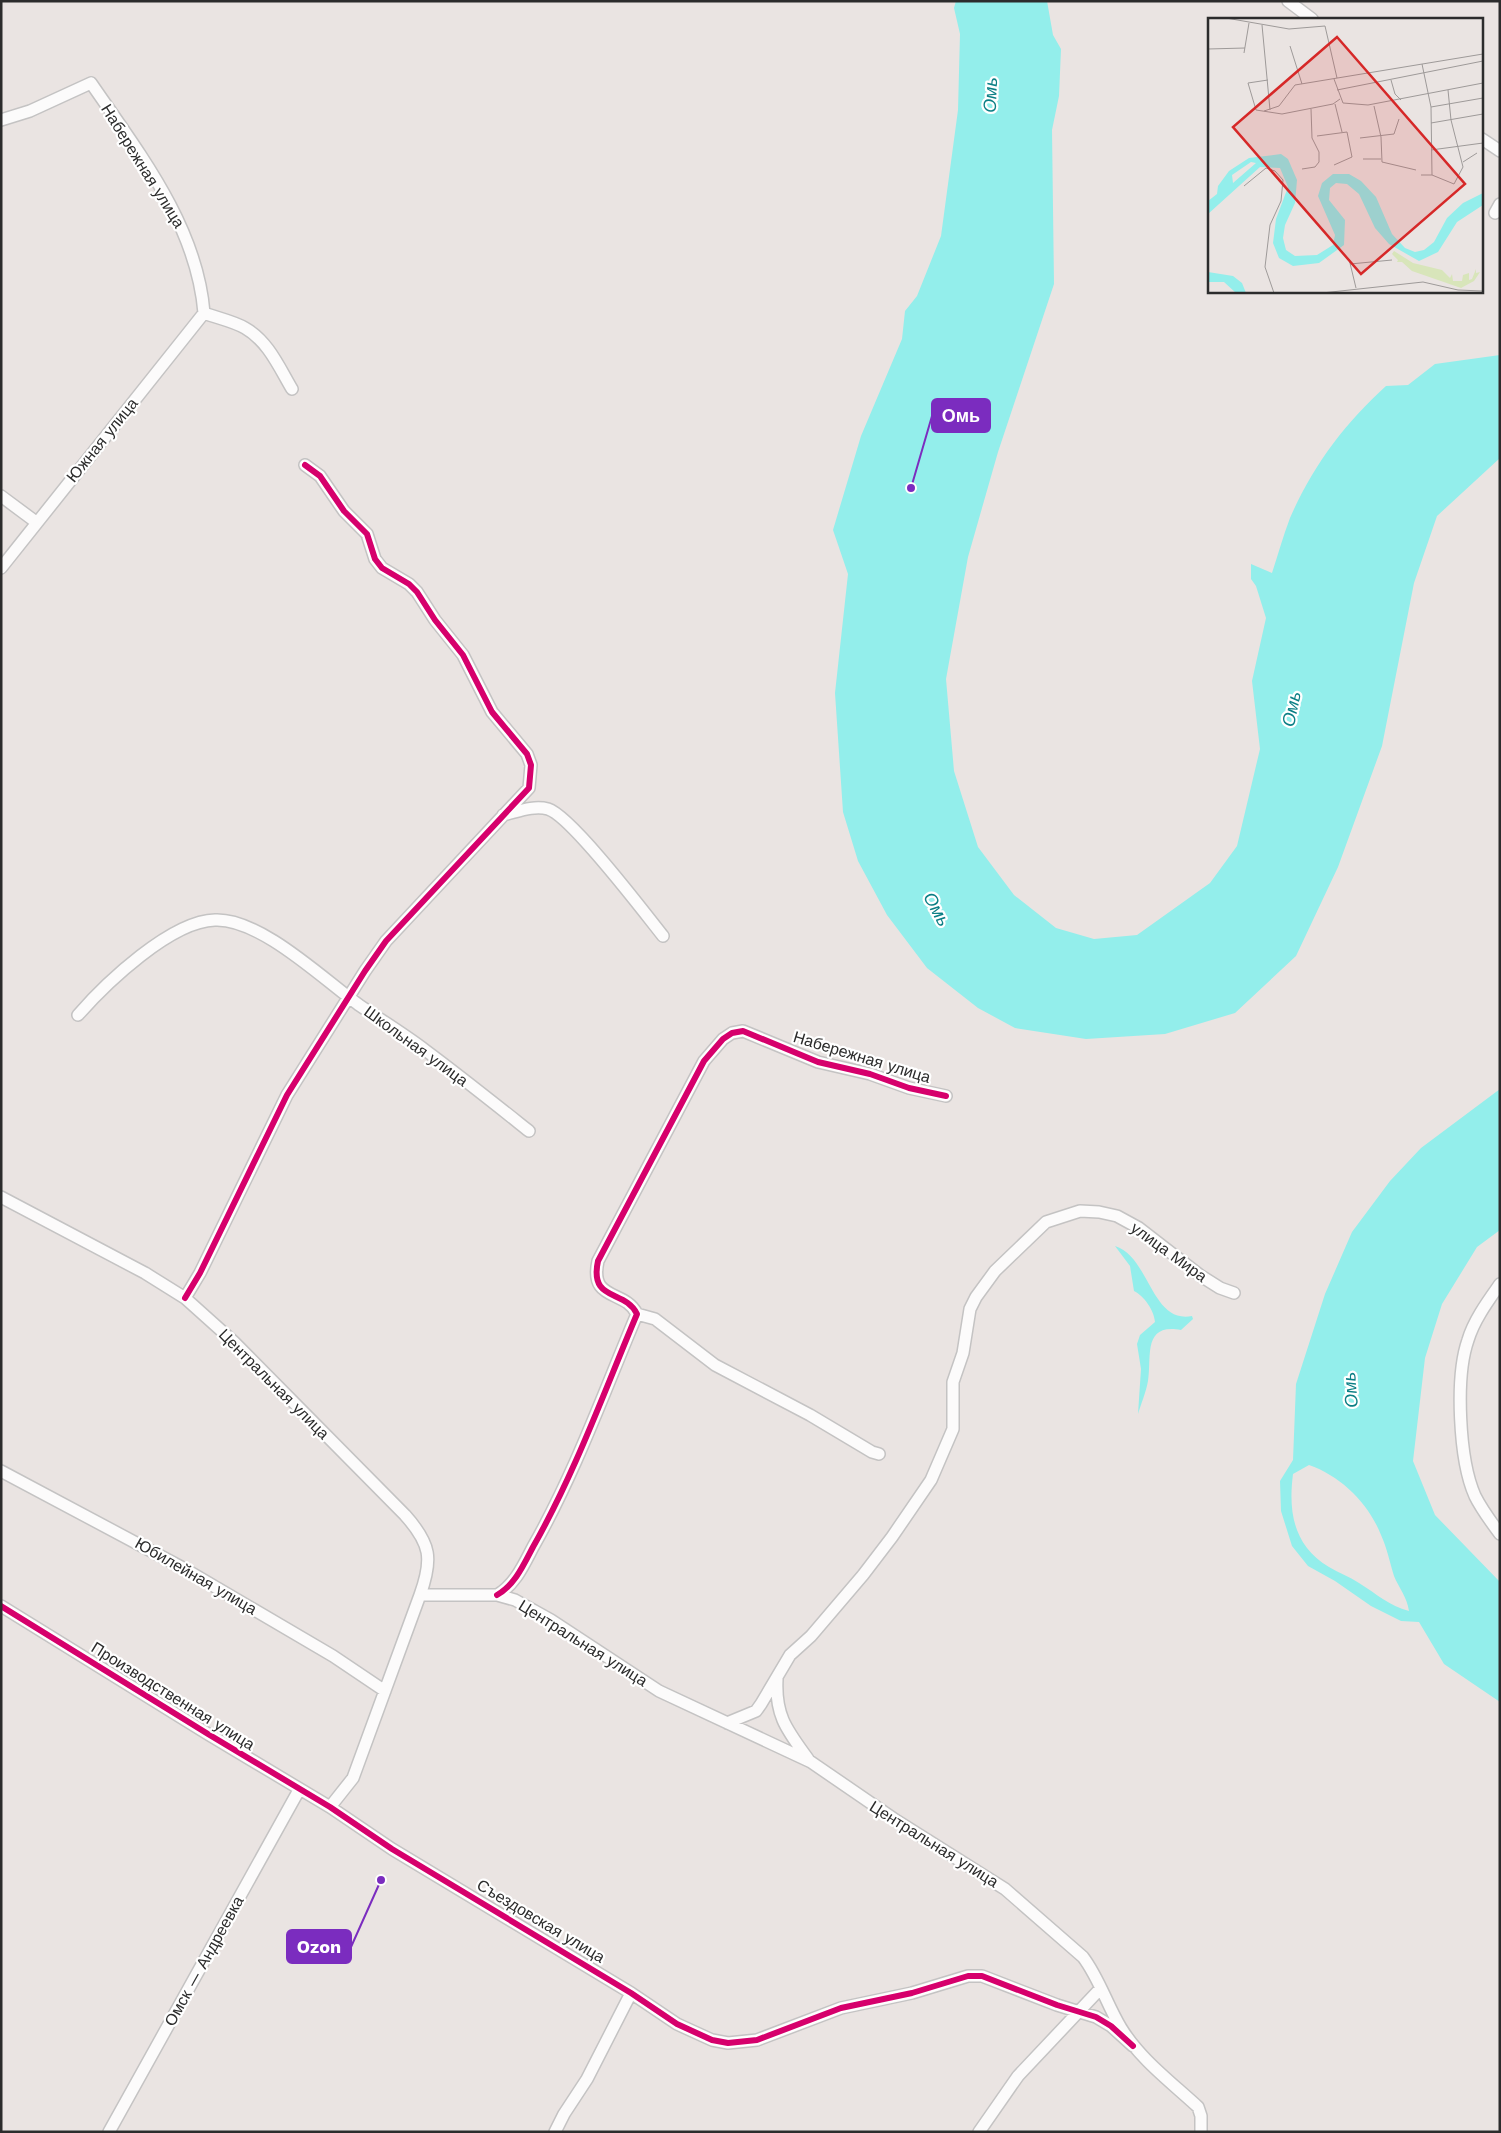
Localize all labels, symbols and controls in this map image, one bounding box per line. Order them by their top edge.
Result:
inset map [1208,18,1484,292]
water label: Омь [979,77,1001,113]
street label: Набережная улица [97,101,189,232]
street label: Южная улица [62,394,142,486]
callout: Омь [932,399,990,432]
text: Омь [942,405,980,426]
water label: Омь [1277,689,1305,729]
water label: Омь [919,888,955,930]
street label: Школьная улица [360,1002,472,1090]
street label: Набережная улица [791,1027,933,1087]
street label: улица Мира [1127,1218,1211,1286]
street label: Центральная улица [215,1325,333,1443]
water label: Омь [1338,1371,1362,1409]
street label: Юбилейная улица [132,1533,260,1619]
street label: Центральная улица [515,1596,651,1690]
street label: Производственная улица [88,1638,258,1754]
street label: Центральная улица [866,1797,1002,1891]
street label: Съездовская улица [474,1875,609,1967]
street label: Омск — Андреевка [160,1893,248,2029]
callout: Ozon [287,1930,351,1963]
text: Ozon [297,1936,341,1957]

